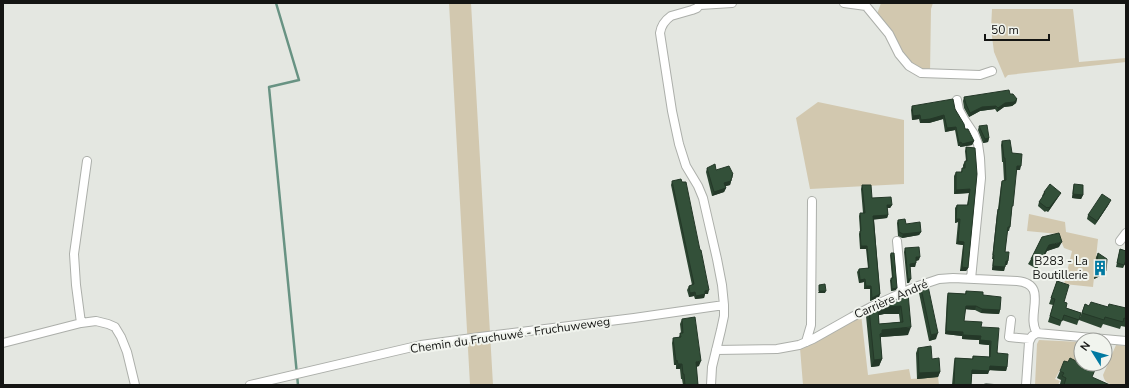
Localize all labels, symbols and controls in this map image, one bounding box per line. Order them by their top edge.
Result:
scale bar [985,16,1049,42]
text: 50 m [991,22,1019,38]
place label: B283 - La Boutillerie [1033,253,1088,283]
building icon: B283 - La Boutillerie [1091,259,1109,277]
street label: Carrière André [852,276,930,322]
street label: Chemin du Fruchuwé - Fruchuweweg [409,313,611,357]
north arrow [1073,332,1113,372]
text: N [1077,338,1094,354]

